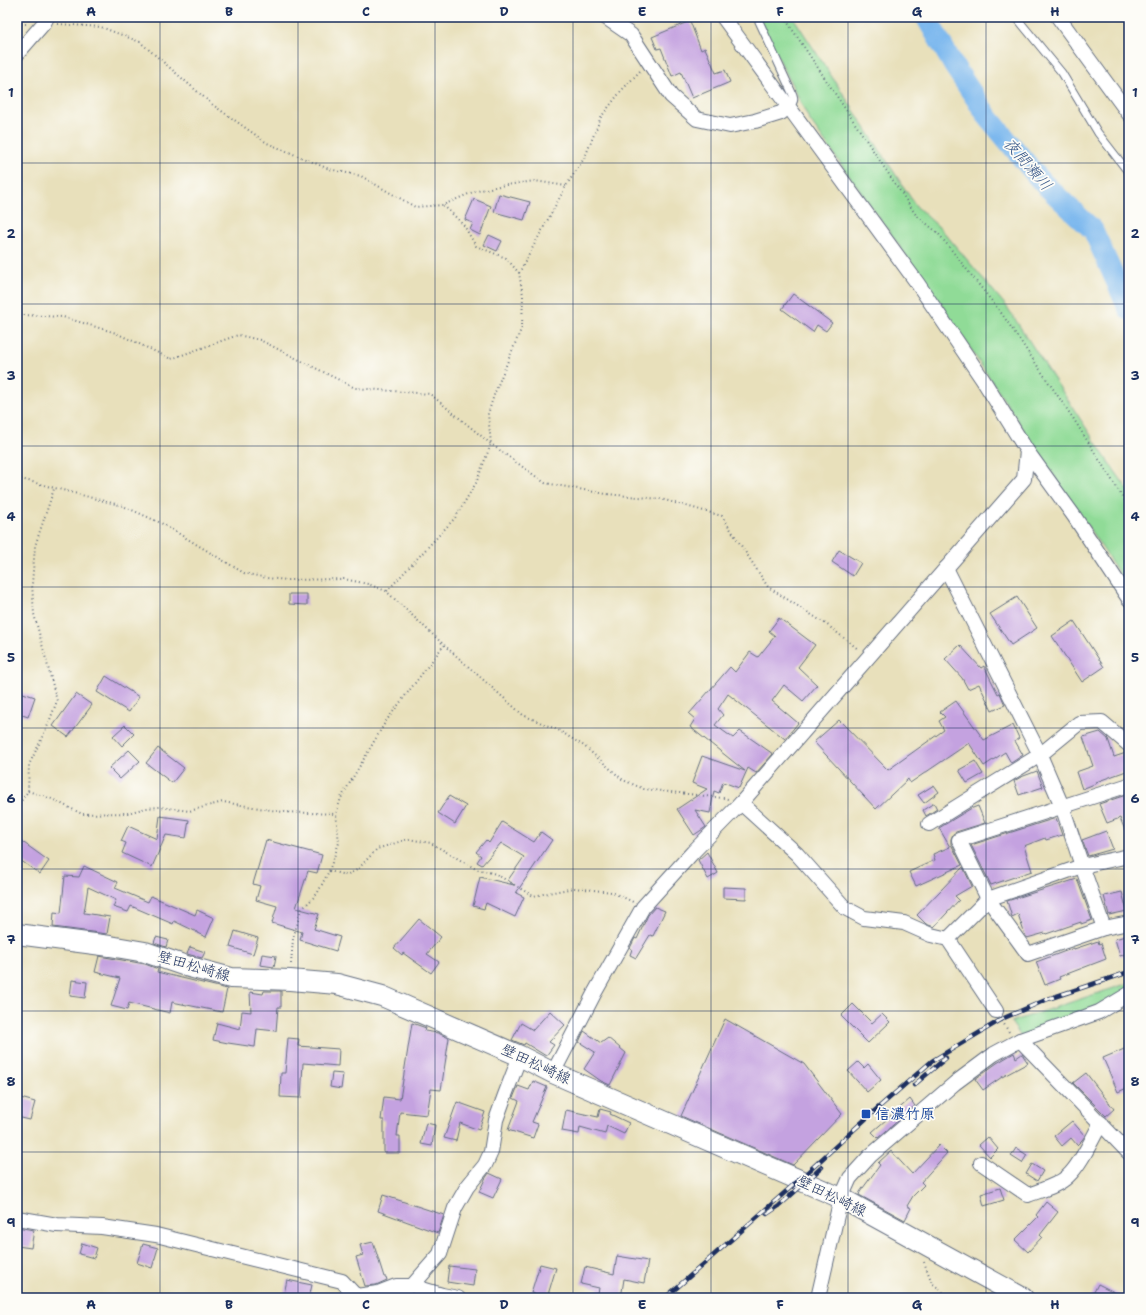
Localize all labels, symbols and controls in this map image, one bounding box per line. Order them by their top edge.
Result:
text: A [86,3,96,20]
text: B [225,3,233,20]
text: C [362,3,370,20]
text: D [499,3,509,20]
text: E [638,3,647,20]
text: F [776,3,784,20]
text: G [912,3,923,20]
text: H [1050,3,1060,20]
text: 1 [8,84,14,101]
text: 1 [1132,84,1138,101]
water label: 夜間瀬川 [999,133,1057,195]
text: 2 [6,225,16,242]
text: 2 [1130,225,1140,242]
text: 3 [6,367,16,384]
text: 3 [1130,367,1140,384]
text: 4 [6,508,16,525]
text: 4 [1130,508,1140,525]
text: 5 [7,649,15,666]
text: 5 [1131,649,1139,666]
text: 6 [6,790,16,807]
text: 6 [1130,790,1140,807]
text: 7 [6,931,16,948]
text: 7 [1130,931,1140,948]
street label: 壁田松崎線 [155,946,233,986]
street label: 壁田松崎線 [498,1039,574,1089]
text: 8 [6,1073,16,1090]
text: 8 [1130,1073,1140,1090]
place label: 信濃竹原 [875,1104,935,1124]
marker: 信濃竹原 [860,1108,872,1120]
street label: 壁田松崎線 [794,1171,870,1221]
text: 9 [6,1214,16,1231]
text: 9 [1130,1214,1140,1231]
text: A [86,1296,96,1313]
text: B [225,1296,233,1313]
text: C [362,1296,370,1313]
text: D [499,1296,509,1313]
text: E [638,1296,647,1313]
text: F [776,1296,784,1313]
text: G [912,1296,923,1313]
text: H [1050,1296,1060,1313]

